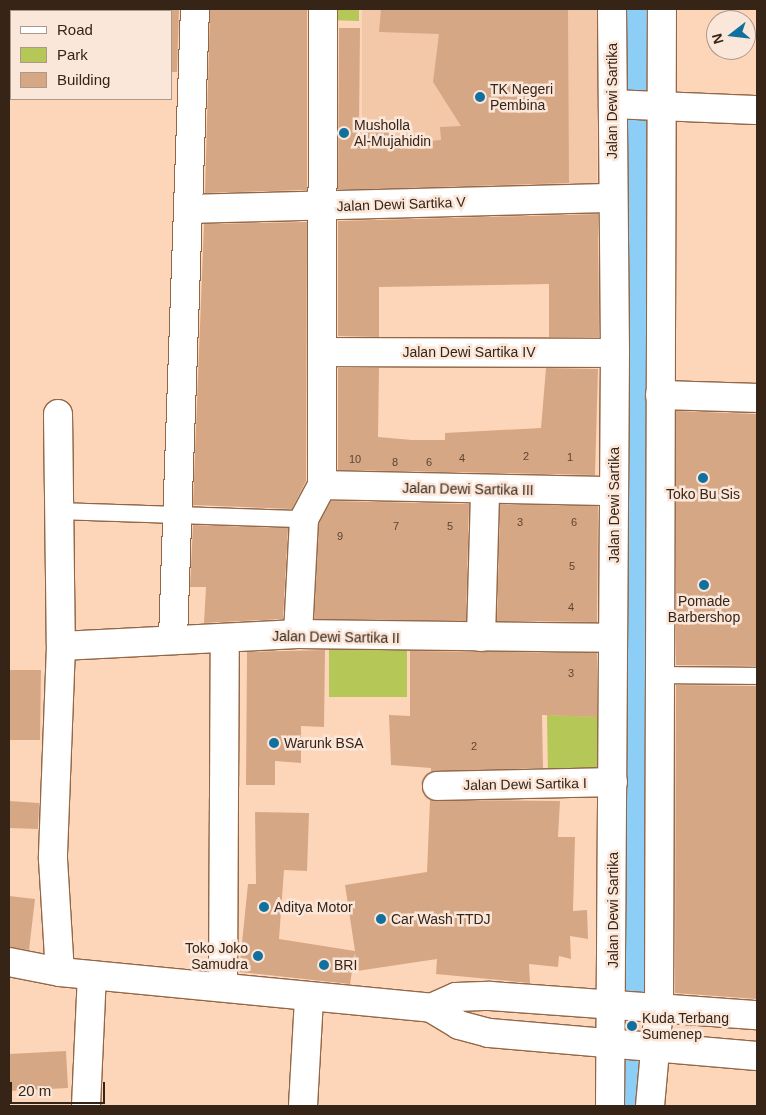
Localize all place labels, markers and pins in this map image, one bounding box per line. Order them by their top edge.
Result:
place label: TK Negeri Pembina [490,81,553,114]
marker: TK Negeri Pembina [474,91,486,103]
place label: Musholla Al-Mujahidin [354,117,431,150]
marker: Musholla Al-Mujahidin [338,127,350,139]
marker: Toko Bu Sis [697,472,709,484]
place label: Toko Bu Sis [666,486,740,502]
marker: Pomade Barbershop [698,579,710,591]
place label: Pomade Barbershop [668,593,740,626]
place label: Warunk BSA [284,735,364,751]
marker: Warunk BSA [268,737,280,749]
place label: Aditya Motor [274,899,353,915]
marker: Aditya Motor [258,901,270,913]
place label: Car Wash TTDJ [391,911,491,927]
marker: Car Wash TTDJ [375,913,387,925]
place label: Toko Joko Samudra [185,940,248,972]
marker: Toko Joko Samudra [252,950,264,962]
place label: BRI [334,957,357,973]
marker: BRI [318,959,330,971]
place label: Kuda Terbang Sumenep [642,1010,729,1042]
marker: Kuda Terbang Sumenep [626,1020,638,1032]

